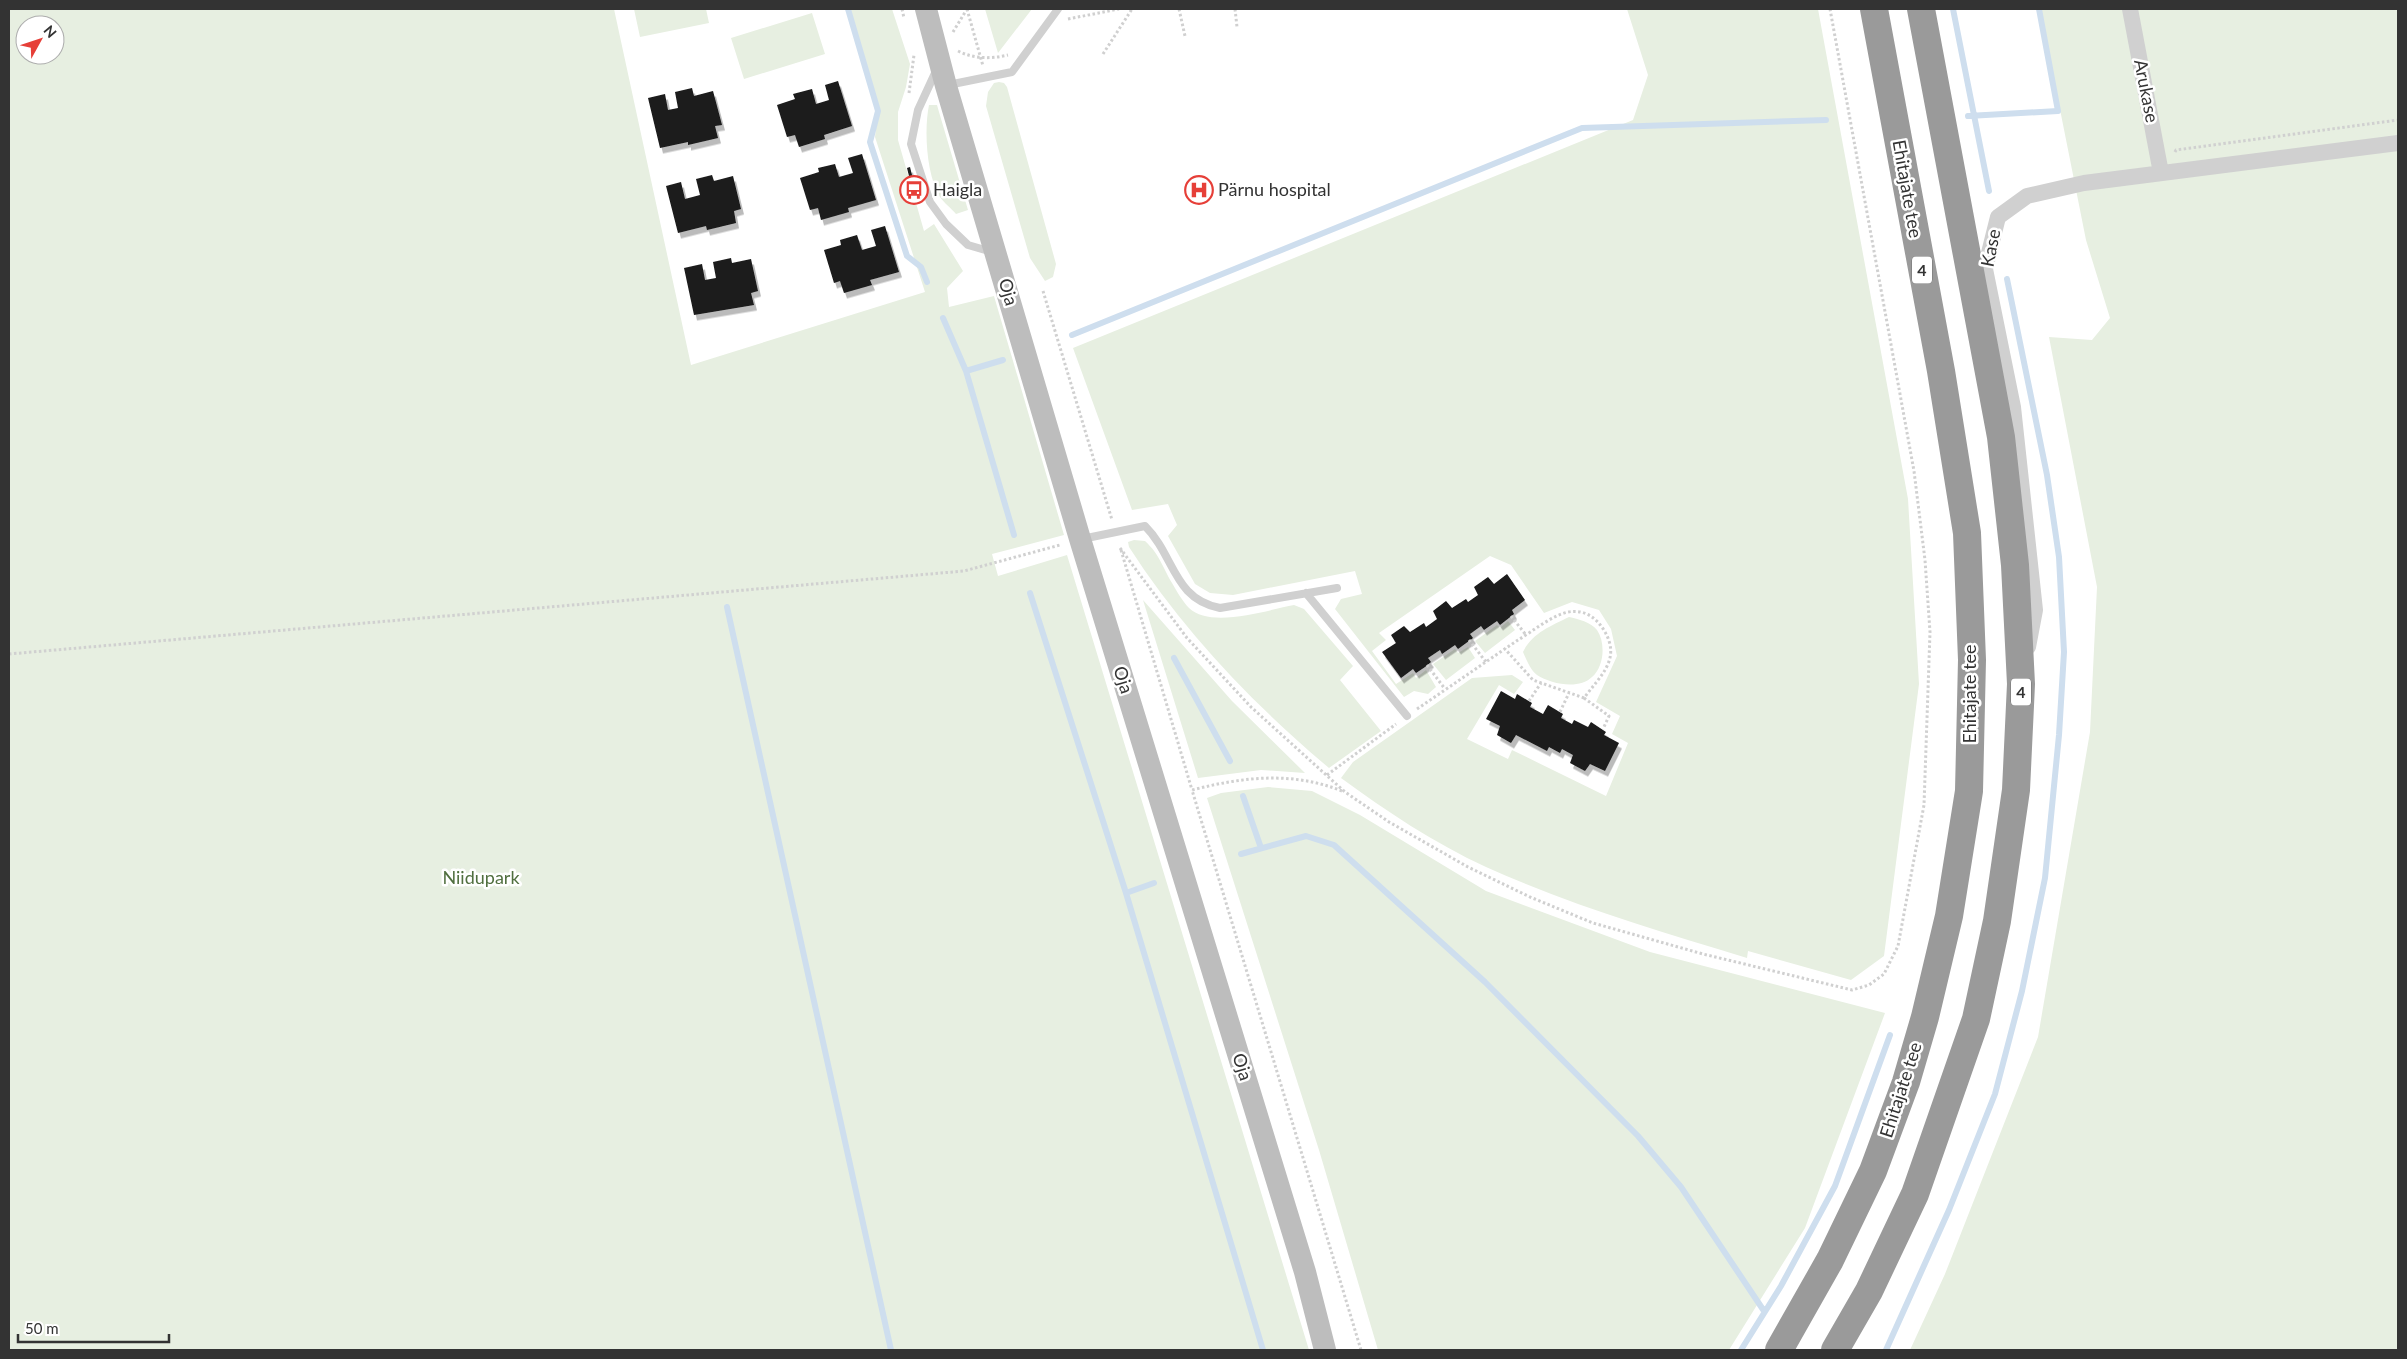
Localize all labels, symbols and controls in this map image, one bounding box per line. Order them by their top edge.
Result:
north arrow [15,15,65,65]
text: N [40,22,60,41]
street label: Arukase [2130,57,2164,124]
street label: Ehitajate tee [1889,138,1927,240]
bus stop icon: Haigla [899,175,929,205]
hospital icon: Pärnu hospital [1184,175,1214,205]
place label: Haigla [933,178,982,200]
place label: Pärnu hospital [1218,178,1331,200]
street label: Kase [1976,227,2004,269]
road number: 4 [1912,256,1932,284]
street label: Oja [995,275,1023,308]
street label: Ehitajate tee [1958,644,1980,744]
street label: Oja [1109,663,1138,696]
road number: 4 [2011,679,2031,706]
park label: Niidupark [442,866,520,888]
street label: Ehitajate tee [1874,1039,1926,1140]
street label: Oja [1228,1050,1257,1083]
scale bar [18,1312,169,1344]
text: 50 m [25,1319,59,1337]

